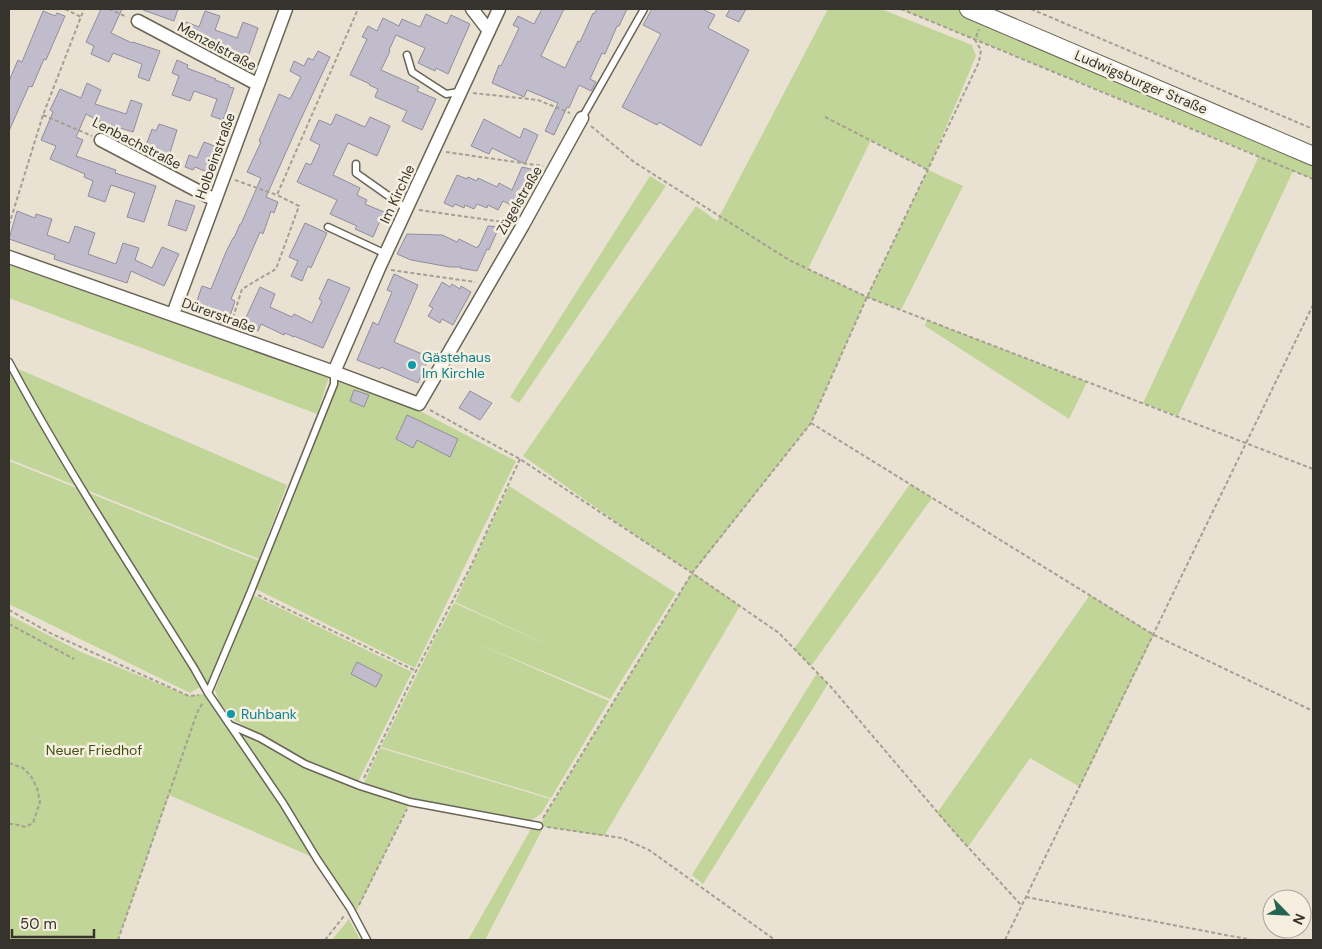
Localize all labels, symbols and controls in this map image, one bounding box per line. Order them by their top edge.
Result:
street label: Menzelstraße [174,18,260,74]
street label: Ludwigsburger Straße [1072,46,1210,118]
street label: Holbeinstraße [191,110,239,202]
street label: Lenbachstraße [89,113,185,173]
street label: Im Kirchle [376,162,418,226]
street label: Zügelstraße [492,162,546,238]
street label: Dürerstraße [179,293,259,337]
place label: Gästehaus Im Kirchle [422,348,491,382]
marker: Gästehaus Im Kirchle [406,359,418,371]
place label: Ruhbank [241,705,297,723]
marker: Ruhbank [225,708,237,720]
park label: Neuer Friedhof [46,741,142,759]
north arrow [1262,889,1312,939]
scale bar [12,906,95,938]
text: N [1289,911,1309,928]
text: 50 m [20,914,57,934]

